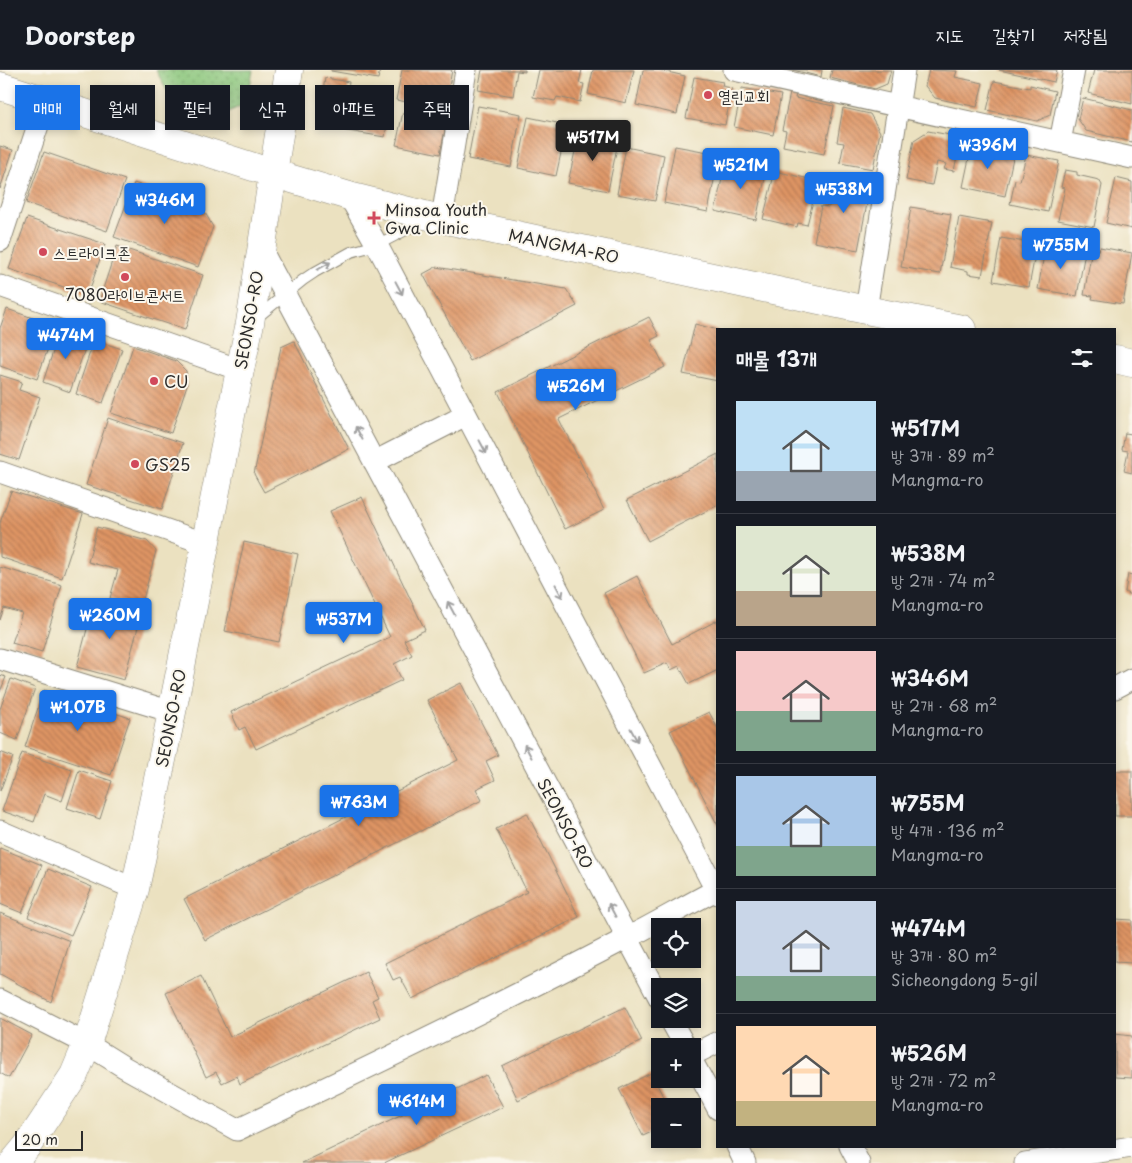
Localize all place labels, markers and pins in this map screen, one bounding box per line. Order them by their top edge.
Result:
place label: 열린교회 [718,83,770,107]
marker: 열린교회 [702,89,714,101]
pin: ₩517M [558,119,628,162]
pin: ₩396M [953,128,1023,170]
pin: ₩521M [706,148,776,190]
pin: ₩538M [809,172,879,214]
pin: ₩346M [130,182,200,225]
place label: Minsoa Youth Gwa Clinic [385,197,487,239]
marker: Minsoa Youth Gwa Clinic [367,211,381,225]
pin: ₩755M [1026,228,1096,270]
place label: 스트라이크존 [53,240,130,264]
marker: 스트라이크존 [37,246,49,258]
marker: 7080라이브콘서트 [119,271,131,283]
place label: 7080라이브콘서트 [65,282,185,306]
pin: ₩474M [31,318,101,360]
pin: ₩526M [541,368,611,411]
place label: CU [164,369,188,393]
marker: CU [148,375,160,387]
place label: GS25 [145,452,190,476]
marker: GS25 [129,458,141,470]
pin: ₩260M [75,598,145,640]
pin: ₩537M [309,602,379,644]
pin: ₩1.07B [37,690,119,732]
pin: ₩763M [324,784,394,827]
pin: ₩614M [382,1084,452,1126]

